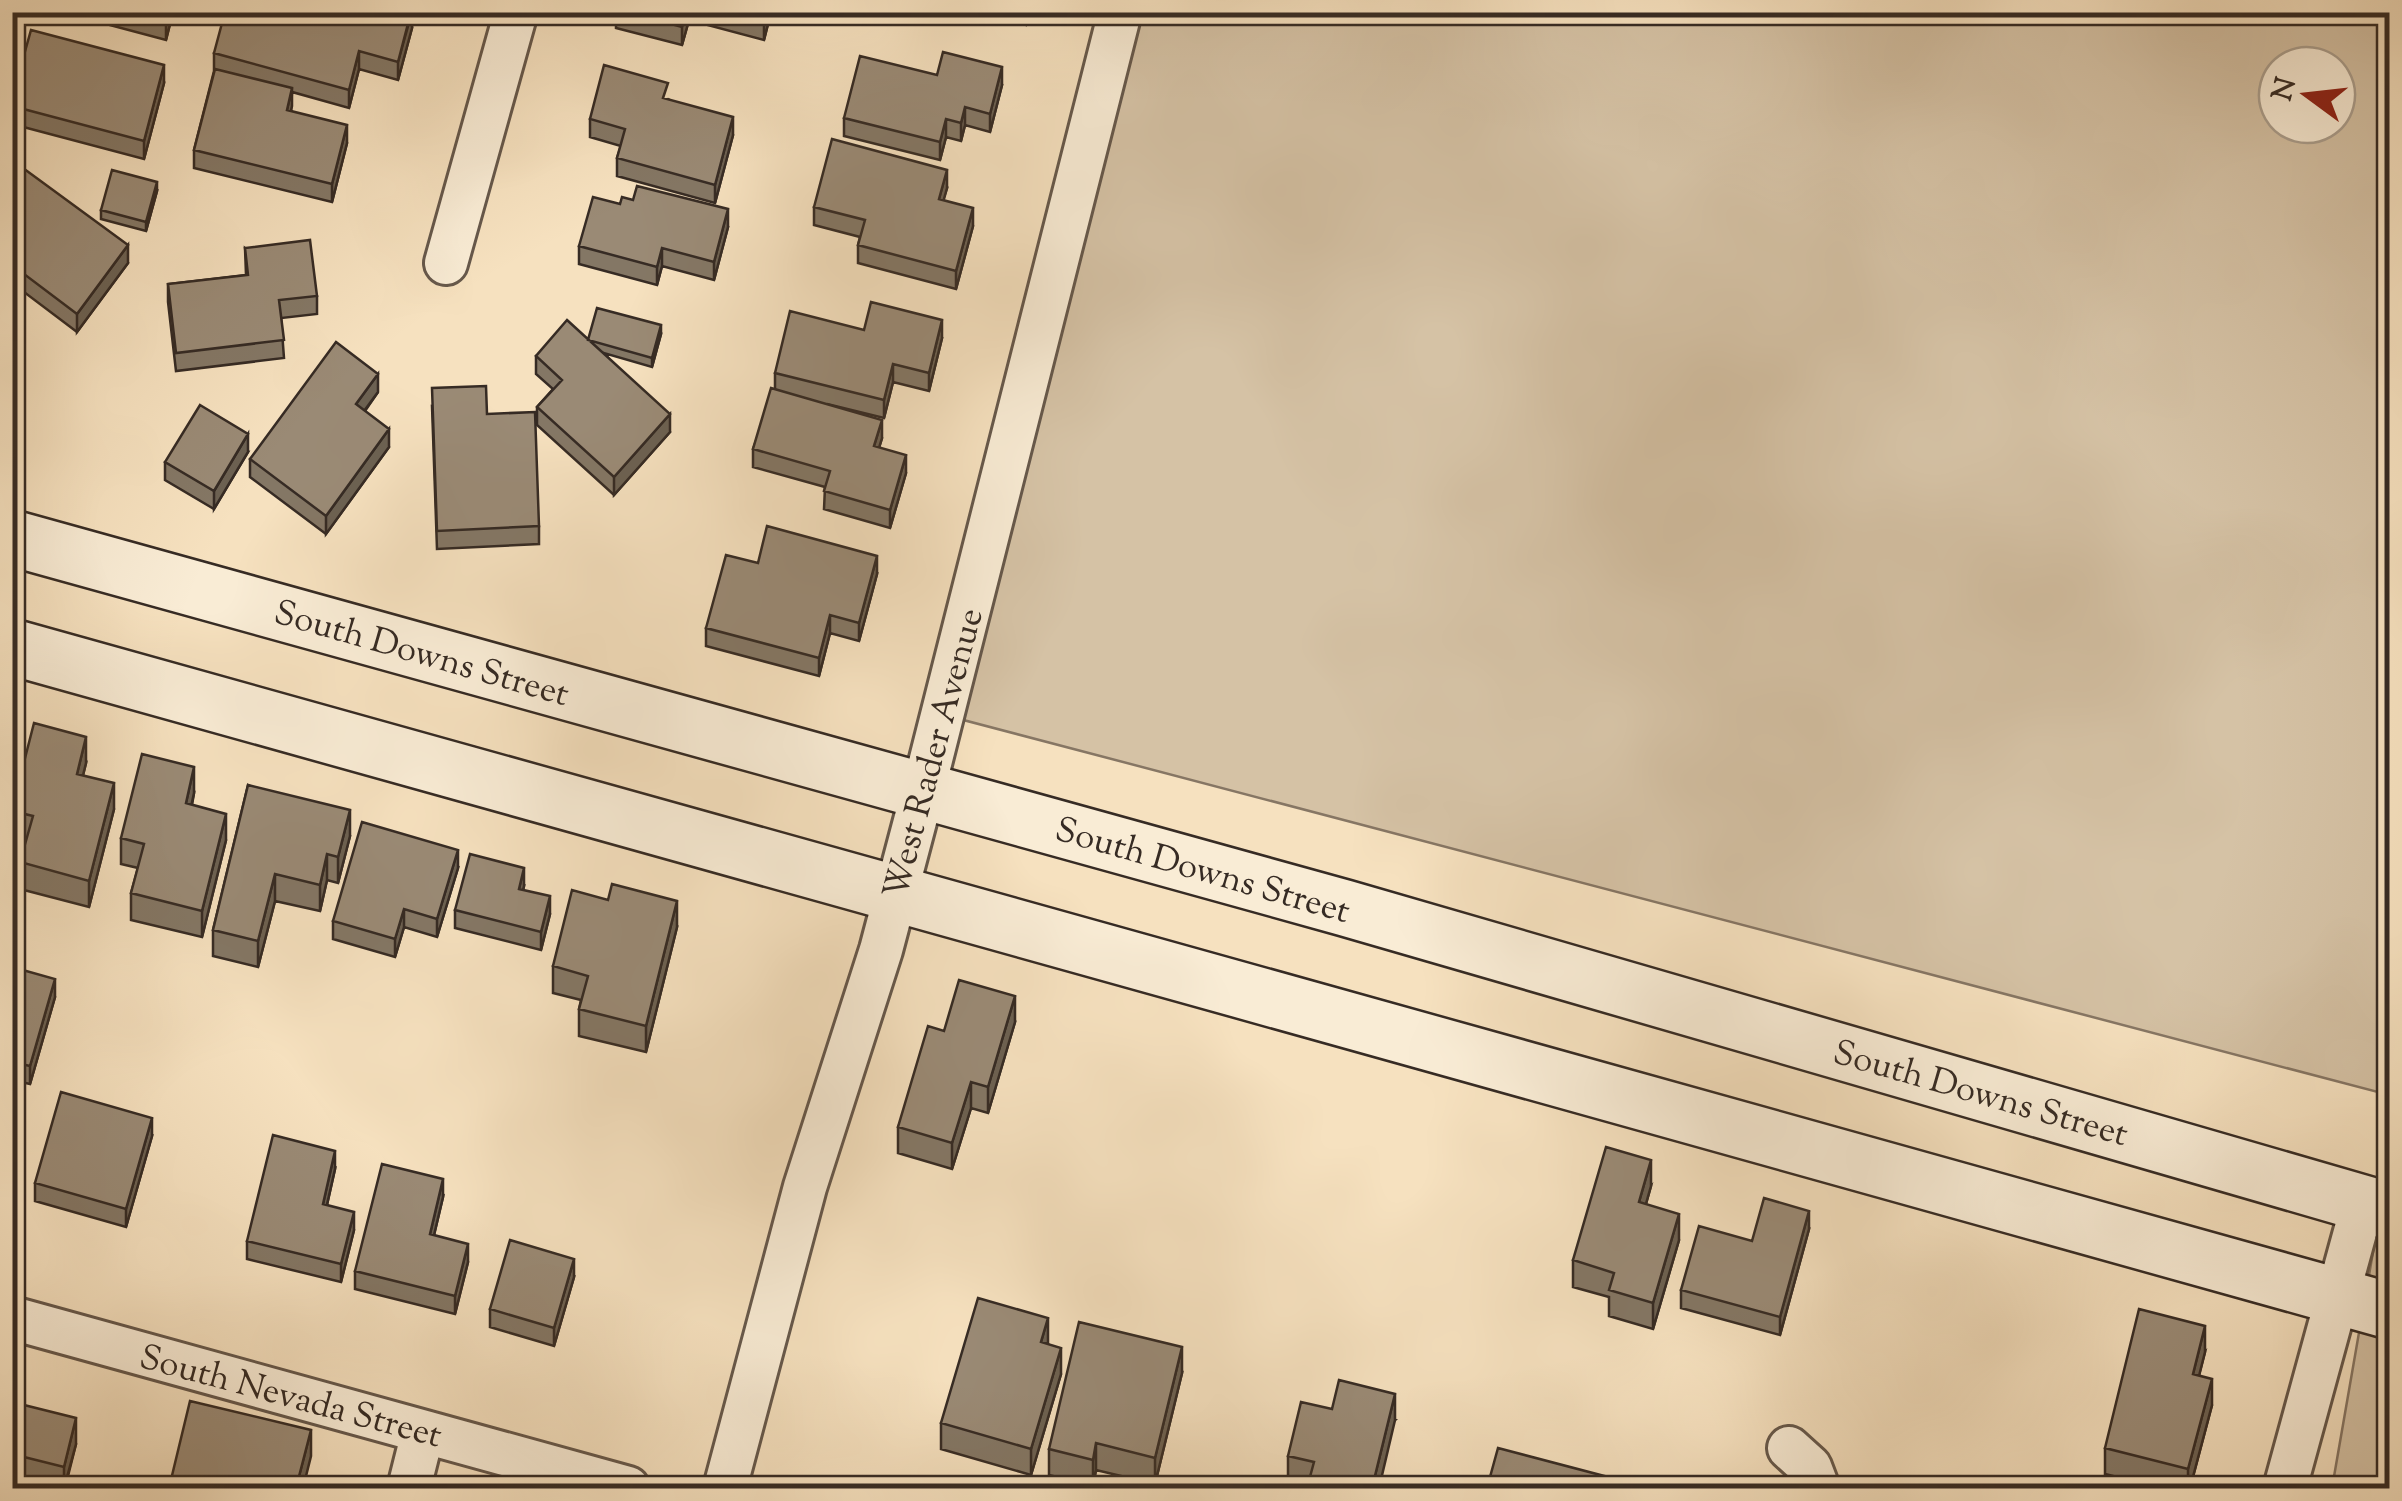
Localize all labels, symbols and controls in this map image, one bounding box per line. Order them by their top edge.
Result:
north arrow [2257,45,2357,145]
text: N [2264,73,2308,105]
street label: South Downs Street [268,589,574,722]
street label: West Rader Avenue [872,603,999,905]
street label: South Downs Street [1049,806,1355,939]
street label: South Downs Street [1827,1029,2133,1162]
street label: South Nevada Street [133,1333,447,1463]

